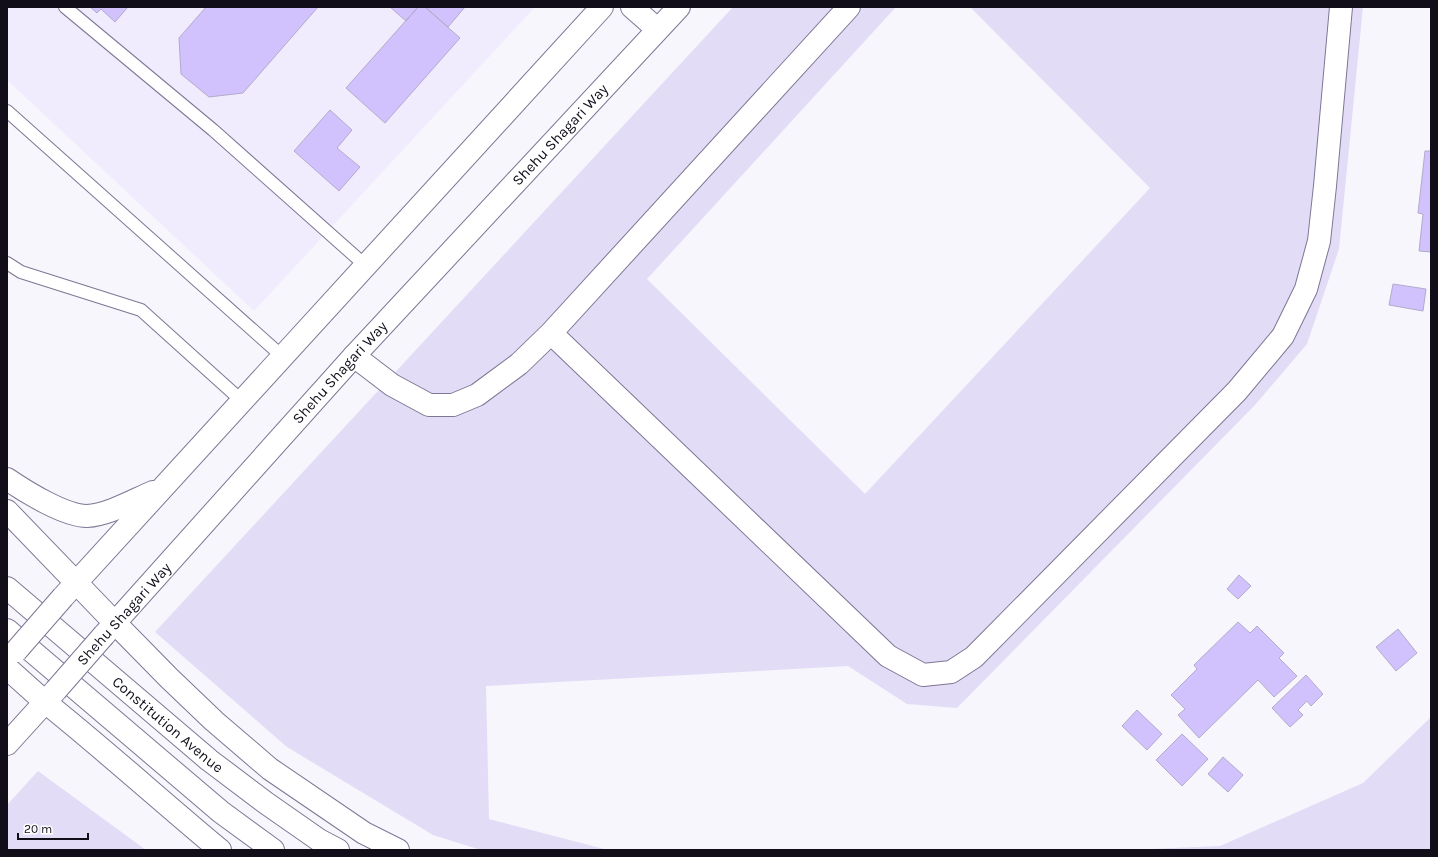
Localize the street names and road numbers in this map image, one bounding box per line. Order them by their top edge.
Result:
street label: Shehu Shagari Way [508,80,612,189]
street label: Shehu Shagari Way [289,317,391,427]
street label: Shehu Shagari Way [73,559,175,669]
street label: Constitution Avenue [109,673,227,777]

